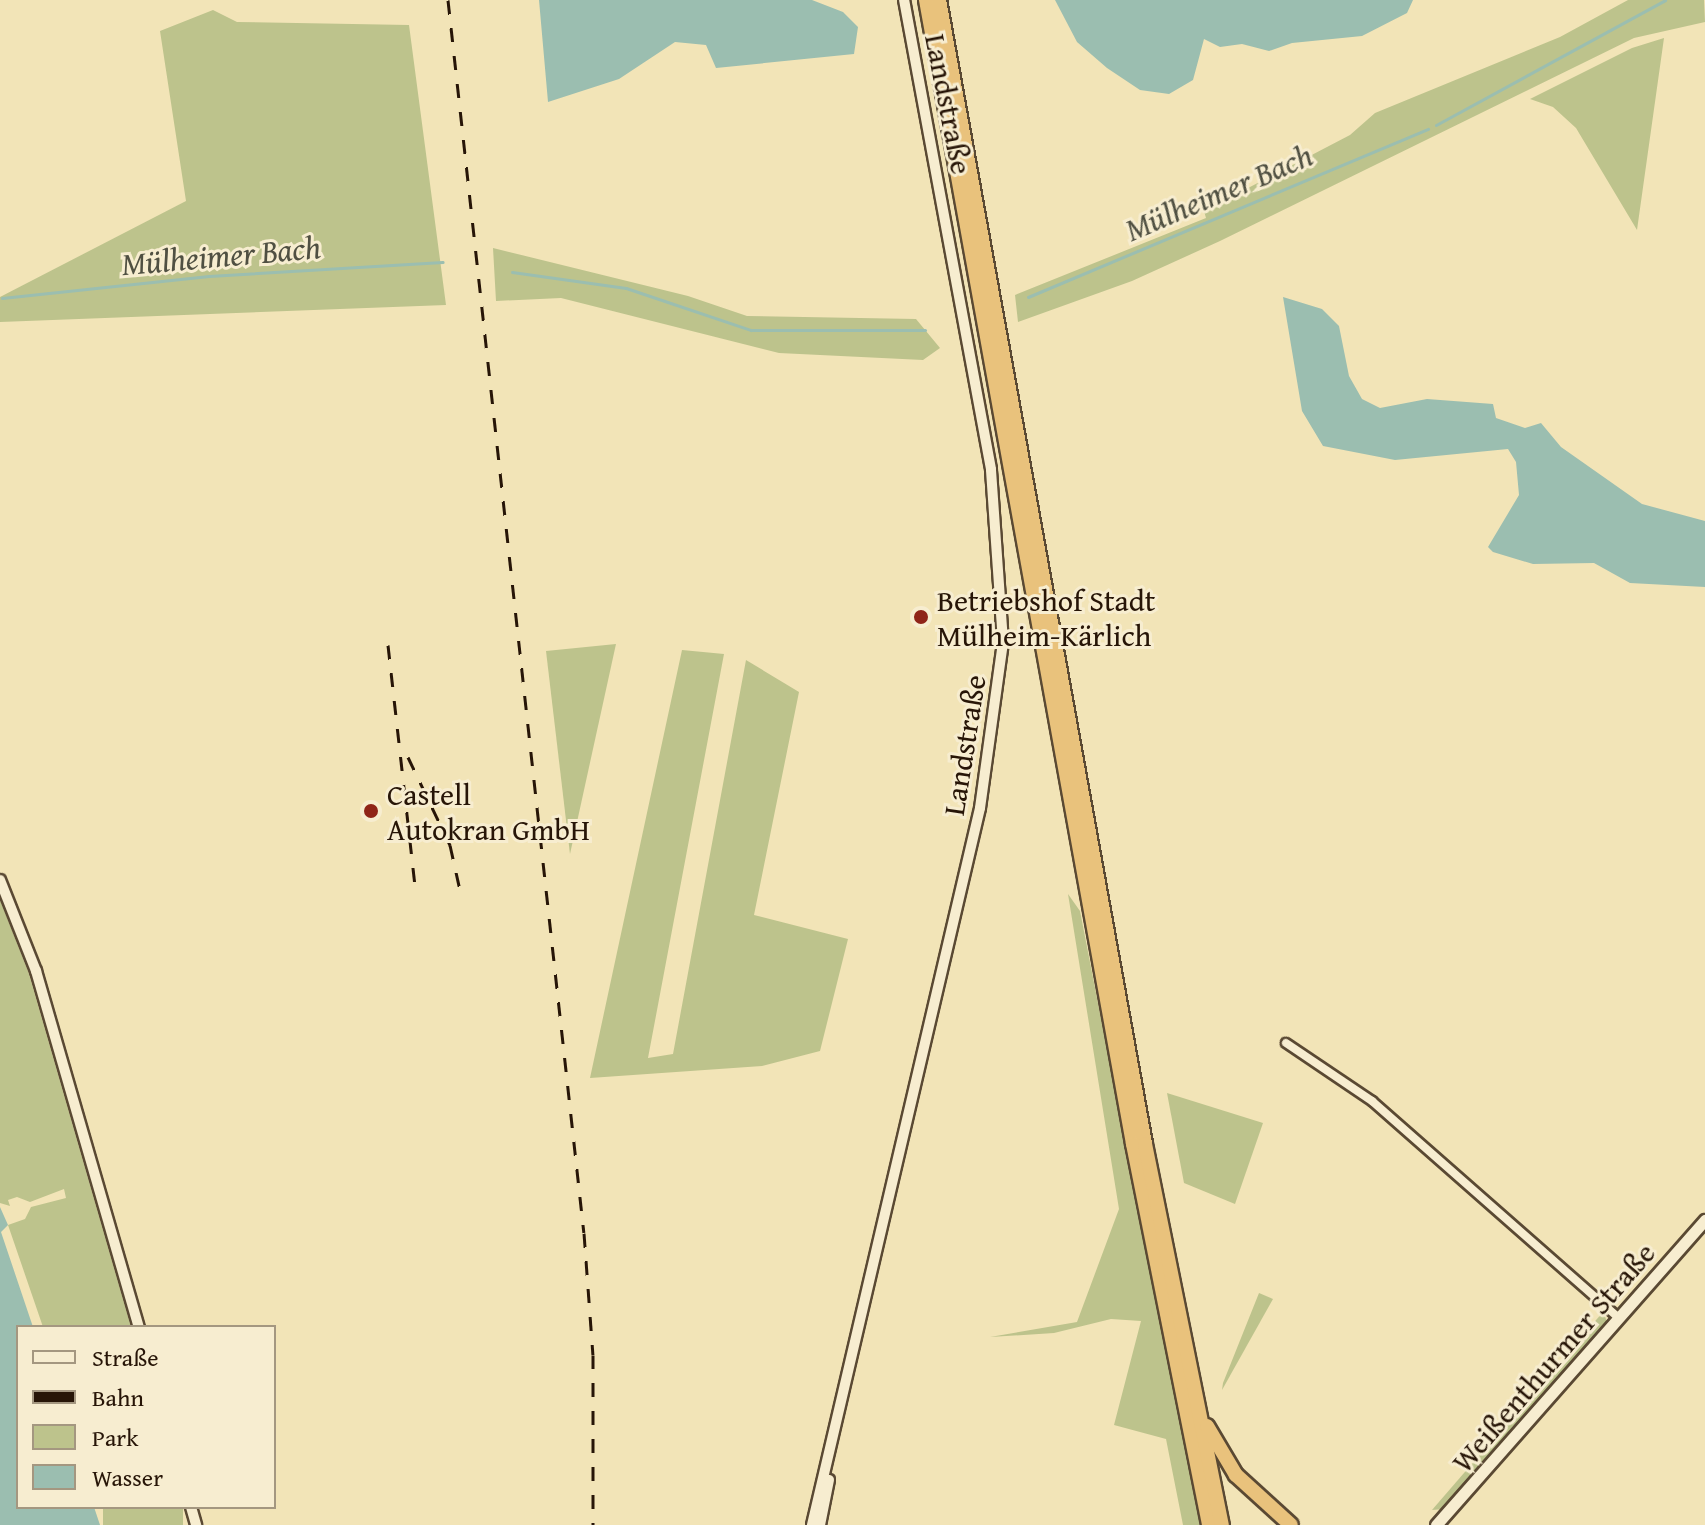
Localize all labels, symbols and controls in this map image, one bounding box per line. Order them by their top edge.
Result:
street label: Landstraße [918,31,980,177]
water label: Mülheimer Bach [1120,136,1318,250]
water label: Mülheimer Bach [120,228,322,284]
place label: Betriebshof Stadt Mülheim-Kärlich [937,582,1155,652]
marker: Betriebshof Stadt Mülheim-Kärlich [912,608,930,626]
street label: Landstraße [935,672,993,818]
place label: Castell Autokran GmbH [387,776,590,846]
marker: Castell Autokran GmbH [362,802,380,820]
street label: Weißenthurmer Straße [1444,1235,1662,1479]
legend [16,1325,276,1509]
text: Straße [92,1340,159,1375]
text: Bahn [92,1380,144,1415]
text: Park [92,1420,138,1455]
text: Wasser [92,1460,163,1495]

